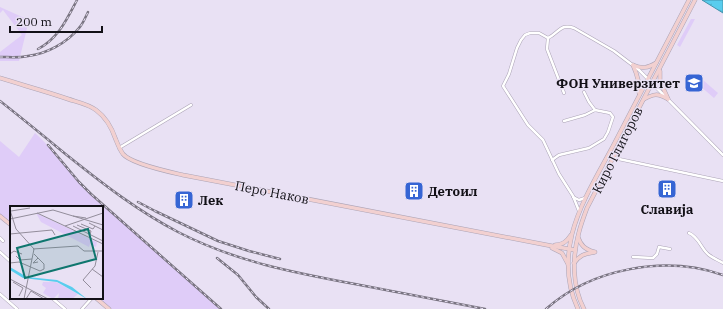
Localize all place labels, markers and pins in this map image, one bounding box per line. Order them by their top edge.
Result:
school or university icon: ФОН Универзитет [683,72,705,94]
place label: ФОН Универзитет [556,75,680,92]
building icon: Славија [656,178,678,200]
building icon: Детоил [403,180,425,202]
place label: Детоил [428,183,478,200]
building icon: Лек [173,189,195,211]
place label: Лек [198,192,223,209]
place label: Славија [641,201,694,218]

